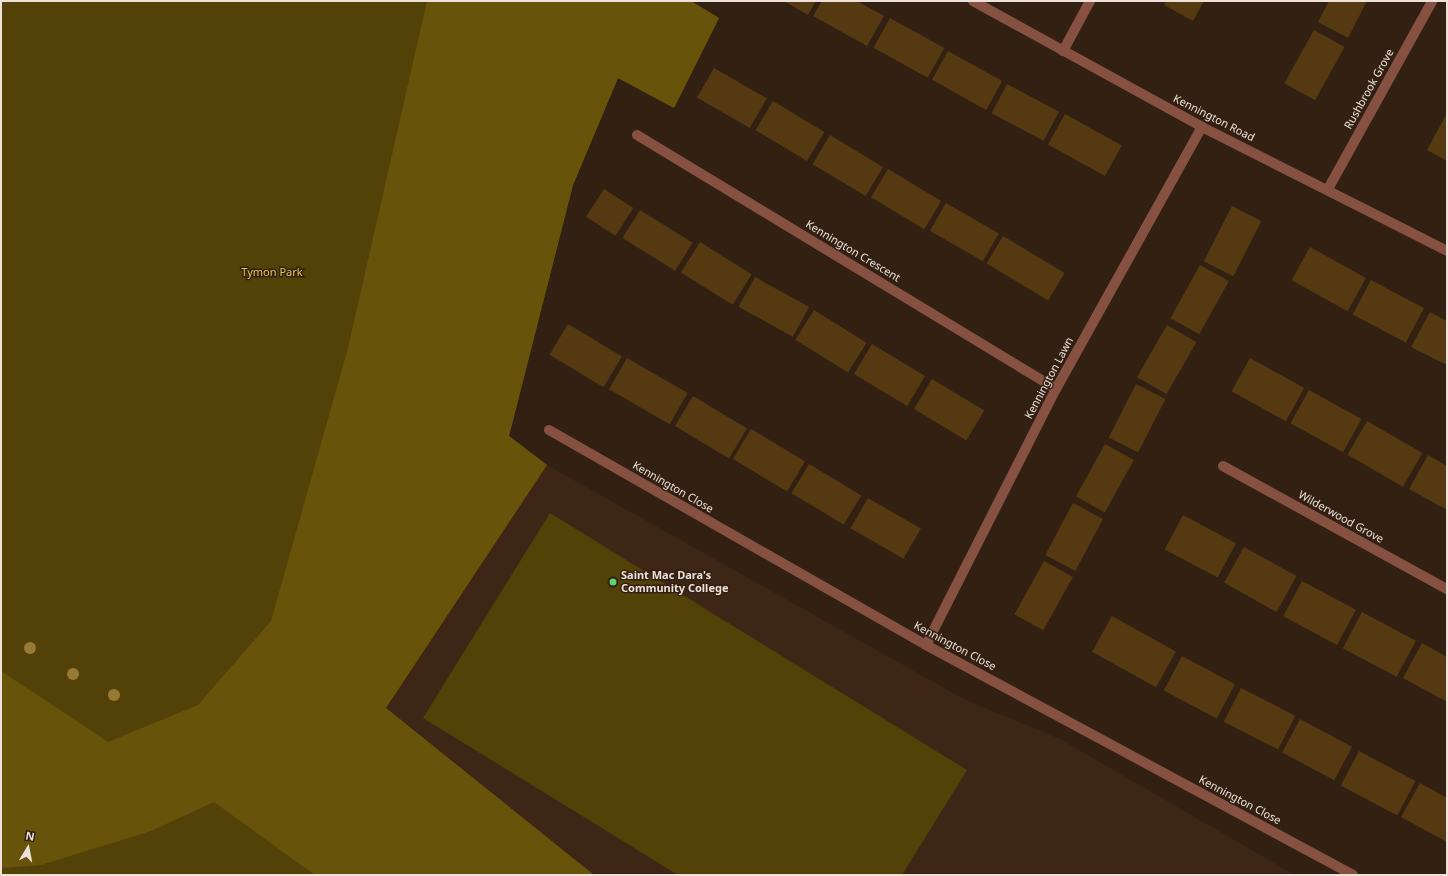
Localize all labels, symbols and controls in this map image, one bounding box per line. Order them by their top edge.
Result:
street label: Rushbrook Grove [1342,47,1396,131]
street label: Kennington Road [1171,92,1257,144]
street label: Kennington Crescent [803,217,903,285]
park label: Tymon Park [241,265,303,279]
street label: Kennington Lawn [1022,335,1076,421]
street label: Kennington Close [630,458,716,516]
street label: Wilderwood Grove [1296,488,1386,546]
place label: Saint Mac Dara's Community College [621,569,728,595]
marker: Saint Mac Dara's Community College [608,577,618,587]
street label: Kennington Close [912,619,998,673]
street label: Kennington Close [1197,773,1283,827]
north arrow [8,828,48,868]
text: N [24,828,36,844]

